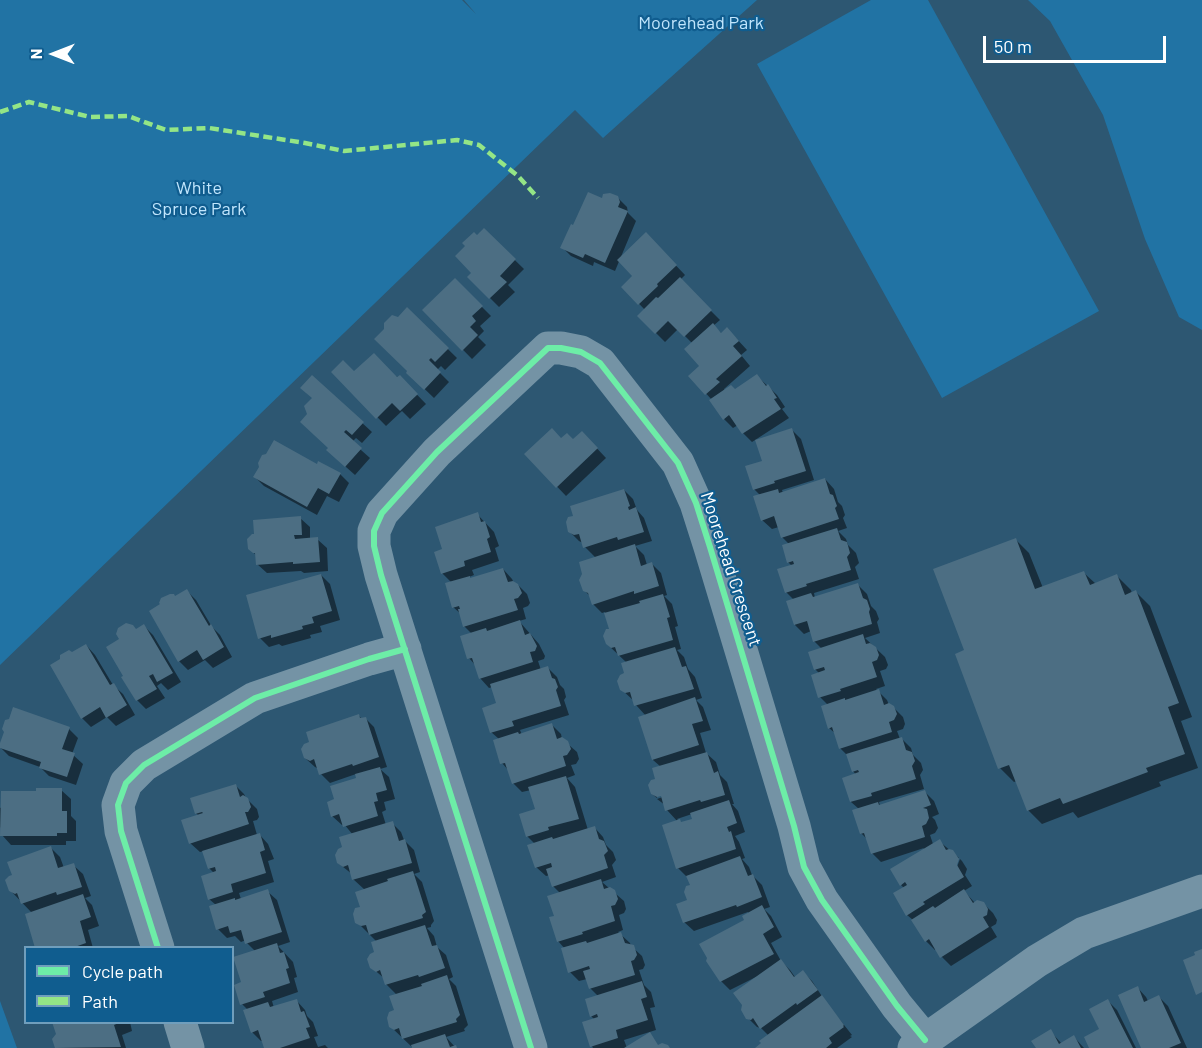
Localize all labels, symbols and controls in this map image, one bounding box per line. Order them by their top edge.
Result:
park label: Moorehead Park [638,12,764,34]
north arrow [24,24,84,84]
scale bar [986,24,1169,62]
text: 50 m [994,35,1032,57]
text: N [26,49,45,59]
park label: White Spruce Park [152,177,246,219]
street label: Moorehead Crescent [696,489,766,649]
legend [24,946,234,1024]
text: Cycle path [82,960,163,982]
text: Path [82,990,118,1012]

